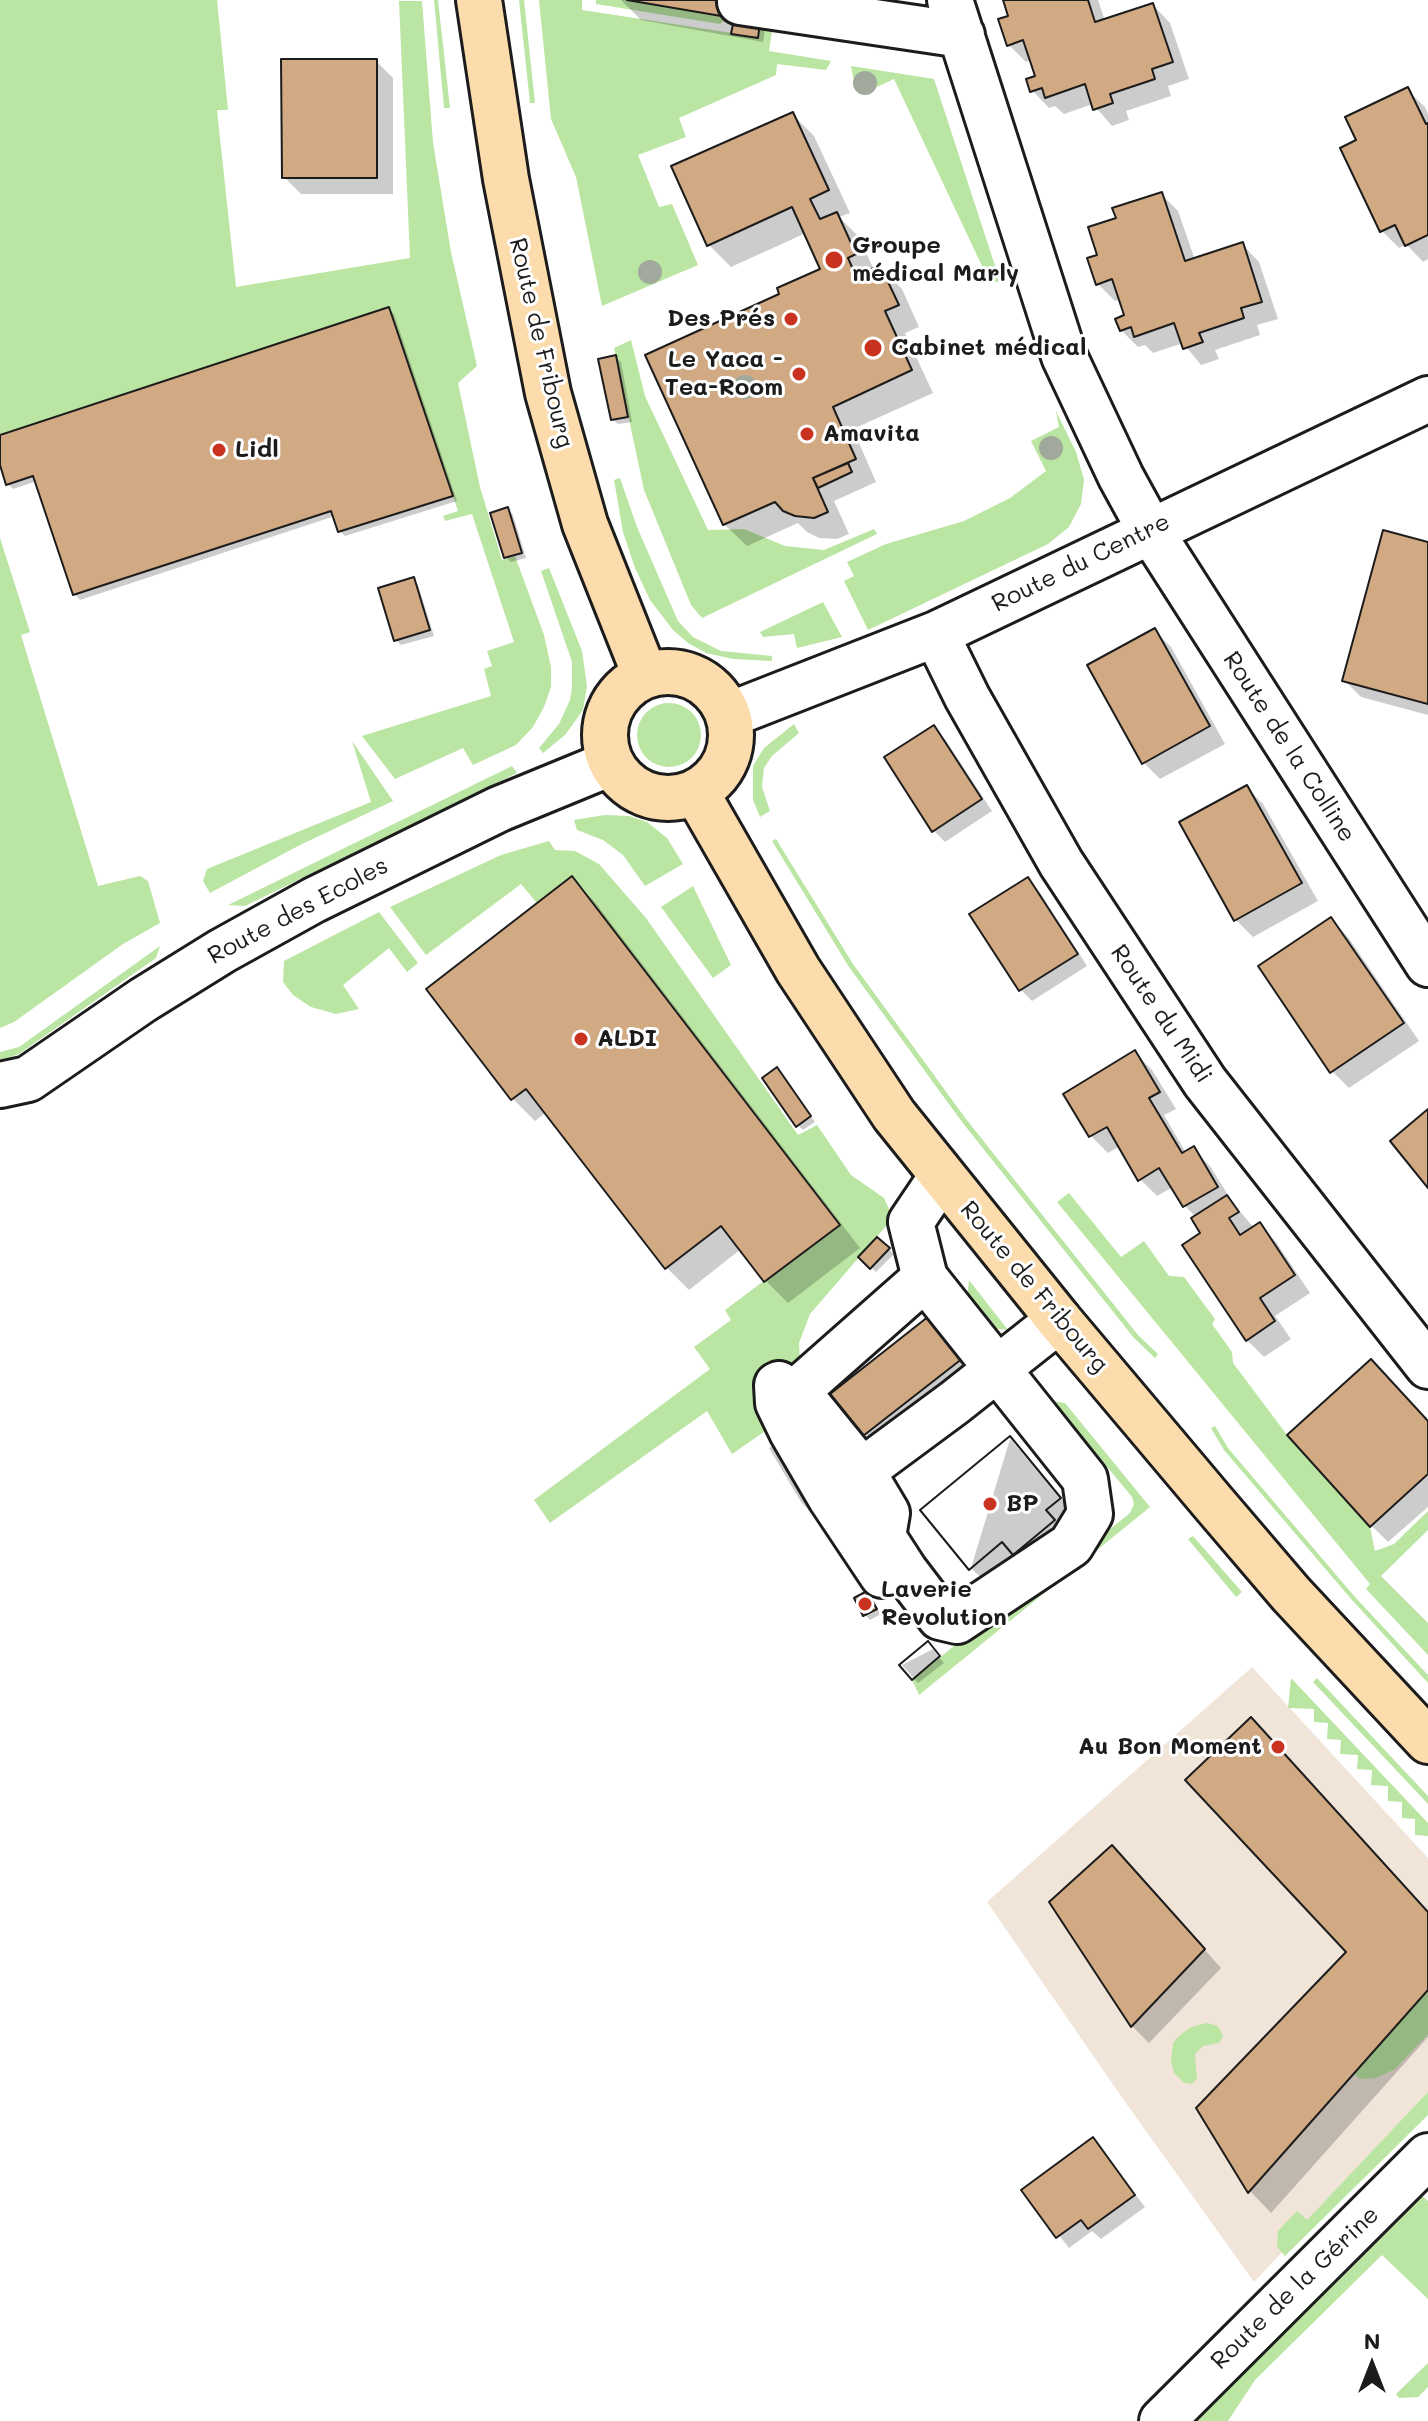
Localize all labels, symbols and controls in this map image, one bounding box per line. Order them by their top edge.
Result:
place label: Groupe médical Marly [852,232,1019,288]
street label: Route de Fribourg [503,235,579,451]
marker: Groupe médical Marly [823,249,845,271]
place label: Des Prés [667,305,775,333]
marker: Des Prés [782,310,800,328]
place label: Cabinet médical [891,334,1087,362]
marker: Cabinet médical [862,337,884,359]
place label: Le Yaca - Tea-Room [665,346,783,402]
marker: Le Yaca - Tea-Room [790,365,808,383]
place label: Amavita [823,420,920,448]
marker: Amavita [798,425,816,443]
place label: Lidl [235,436,279,464]
marker: Lidl [210,441,228,459]
street label: Route du Centre [987,507,1175,619]
street label: Route de la Colline [1217,646,1361,848]
street label: Route des Ecoles [203,851,393,971]
street label: Route du Midi [1104,939,1218,1089]
place label: ALDI [597,1025,657,1053]
marker: ALDI [572,1030,590,1048]
street label: Route de Fribourg [954,1195,1114,1379]
place label: BP [1006,1490,1039,1518]
marker: BP [981,1495,999,1513]
place label: Laverie Revolution [881,1576,1007,1632]
marker: Laverie Revolution [856,1595,874,1613]
place label: Au Bon Moment [1078,1733,1262,1761]
marker: Au Bon Moment [1269,1738,1287,1756]
street label: Route de la Gérine [1205,2200,1385,2376]
north arrow [1332,2325,1412,2405]
text: N [1364,2326,1380,2355]

